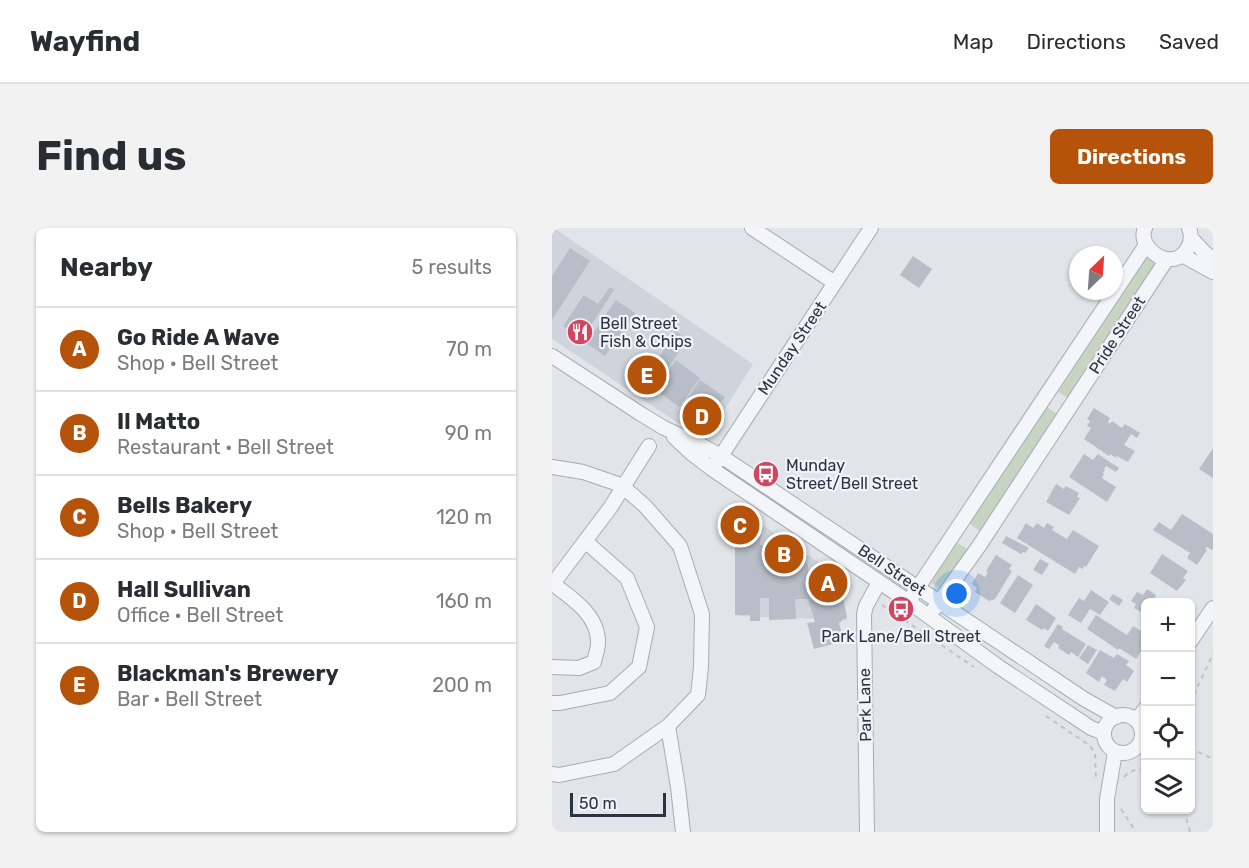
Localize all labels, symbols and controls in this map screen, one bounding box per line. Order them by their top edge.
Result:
text: Wayfind [30,25,140,58]
text: Map [953,29,994,54]
text: Directions [1027,29,1126,54]
text: Saved [1159,29,1219,54]
button: Directions [1050,129,1213,184]
text: Find us [36,131,187,181]
north arrow [1069,246,1123,300]
text: Nearby [60,252,153,283]
text: 5 results [411,255,492,279]
street label: Pride Street [1085,293,1149,377]
street label: Munday Street [754,298,830,398]
place label: Bell Street Fish & Chips [600,314,692,351]
restaurant icon: Bell Street Fish & Chips [565,317,595,347]
text: Go Ride A Wave [117,324,279,351]
text: A [72,337,87,361]
text: 70 m [446,337,492,361]
text: Shop · Bell Street [117,351,278,375]
pin: E [628,352,667,398]
pin: D [682,394,722,438]
text: Il Matto [117,408,200,435]
text: B [72,421,87,445]
text: 90 m [445,421,492,445]
text: Restaurant · Bell Street [117,435,334,459]
place label: Munday Street/Bell Street [786,456,918,493]
bus stop icon: Munday Street/Bell Street [751,459,781,489]
text: Bells Bakery [117,492,252,519]
pin: C [720,502,759,548]
text: C [72,505,87,529]
text: 120 m [436,505,492,529]
text: Shop · Bell Street [117,519,278,543]
pin: B [764,532,804,576]
street label: Bell Street [855,540,929,600]
pin: A [808,560,848,606]
text: Hall Sullivan [117,576,251,603]
your location [942,579,971,608]
text: D [72,589,87,613]
text: 160 m [436,589,492,613]
bus stop icon: Park Lane/Bell Street [886,594,916,624]
map controls [1141,598,1195,814]
button: + [1141,598,1195,652]
text: Office · Bell Street [117,603,283,627]
place label: Park Lane/Bell Street [821,627,981,646]
button: − [1141,652,1195,706]
text: Blackman's Brewery [117,660,339,687]
street label: Park Lane [855,668,875,742]
text: E [73,673,86,697]
text: 200 m [432,673,492,697]
text: Bar · Bell Street [117,687,262,711]
button: locate [1141,706,1195,760]
button: layers [1141,760,1195,814]
scale bar [570,790,666,818]
text: 50 m [579,794,617,813]

